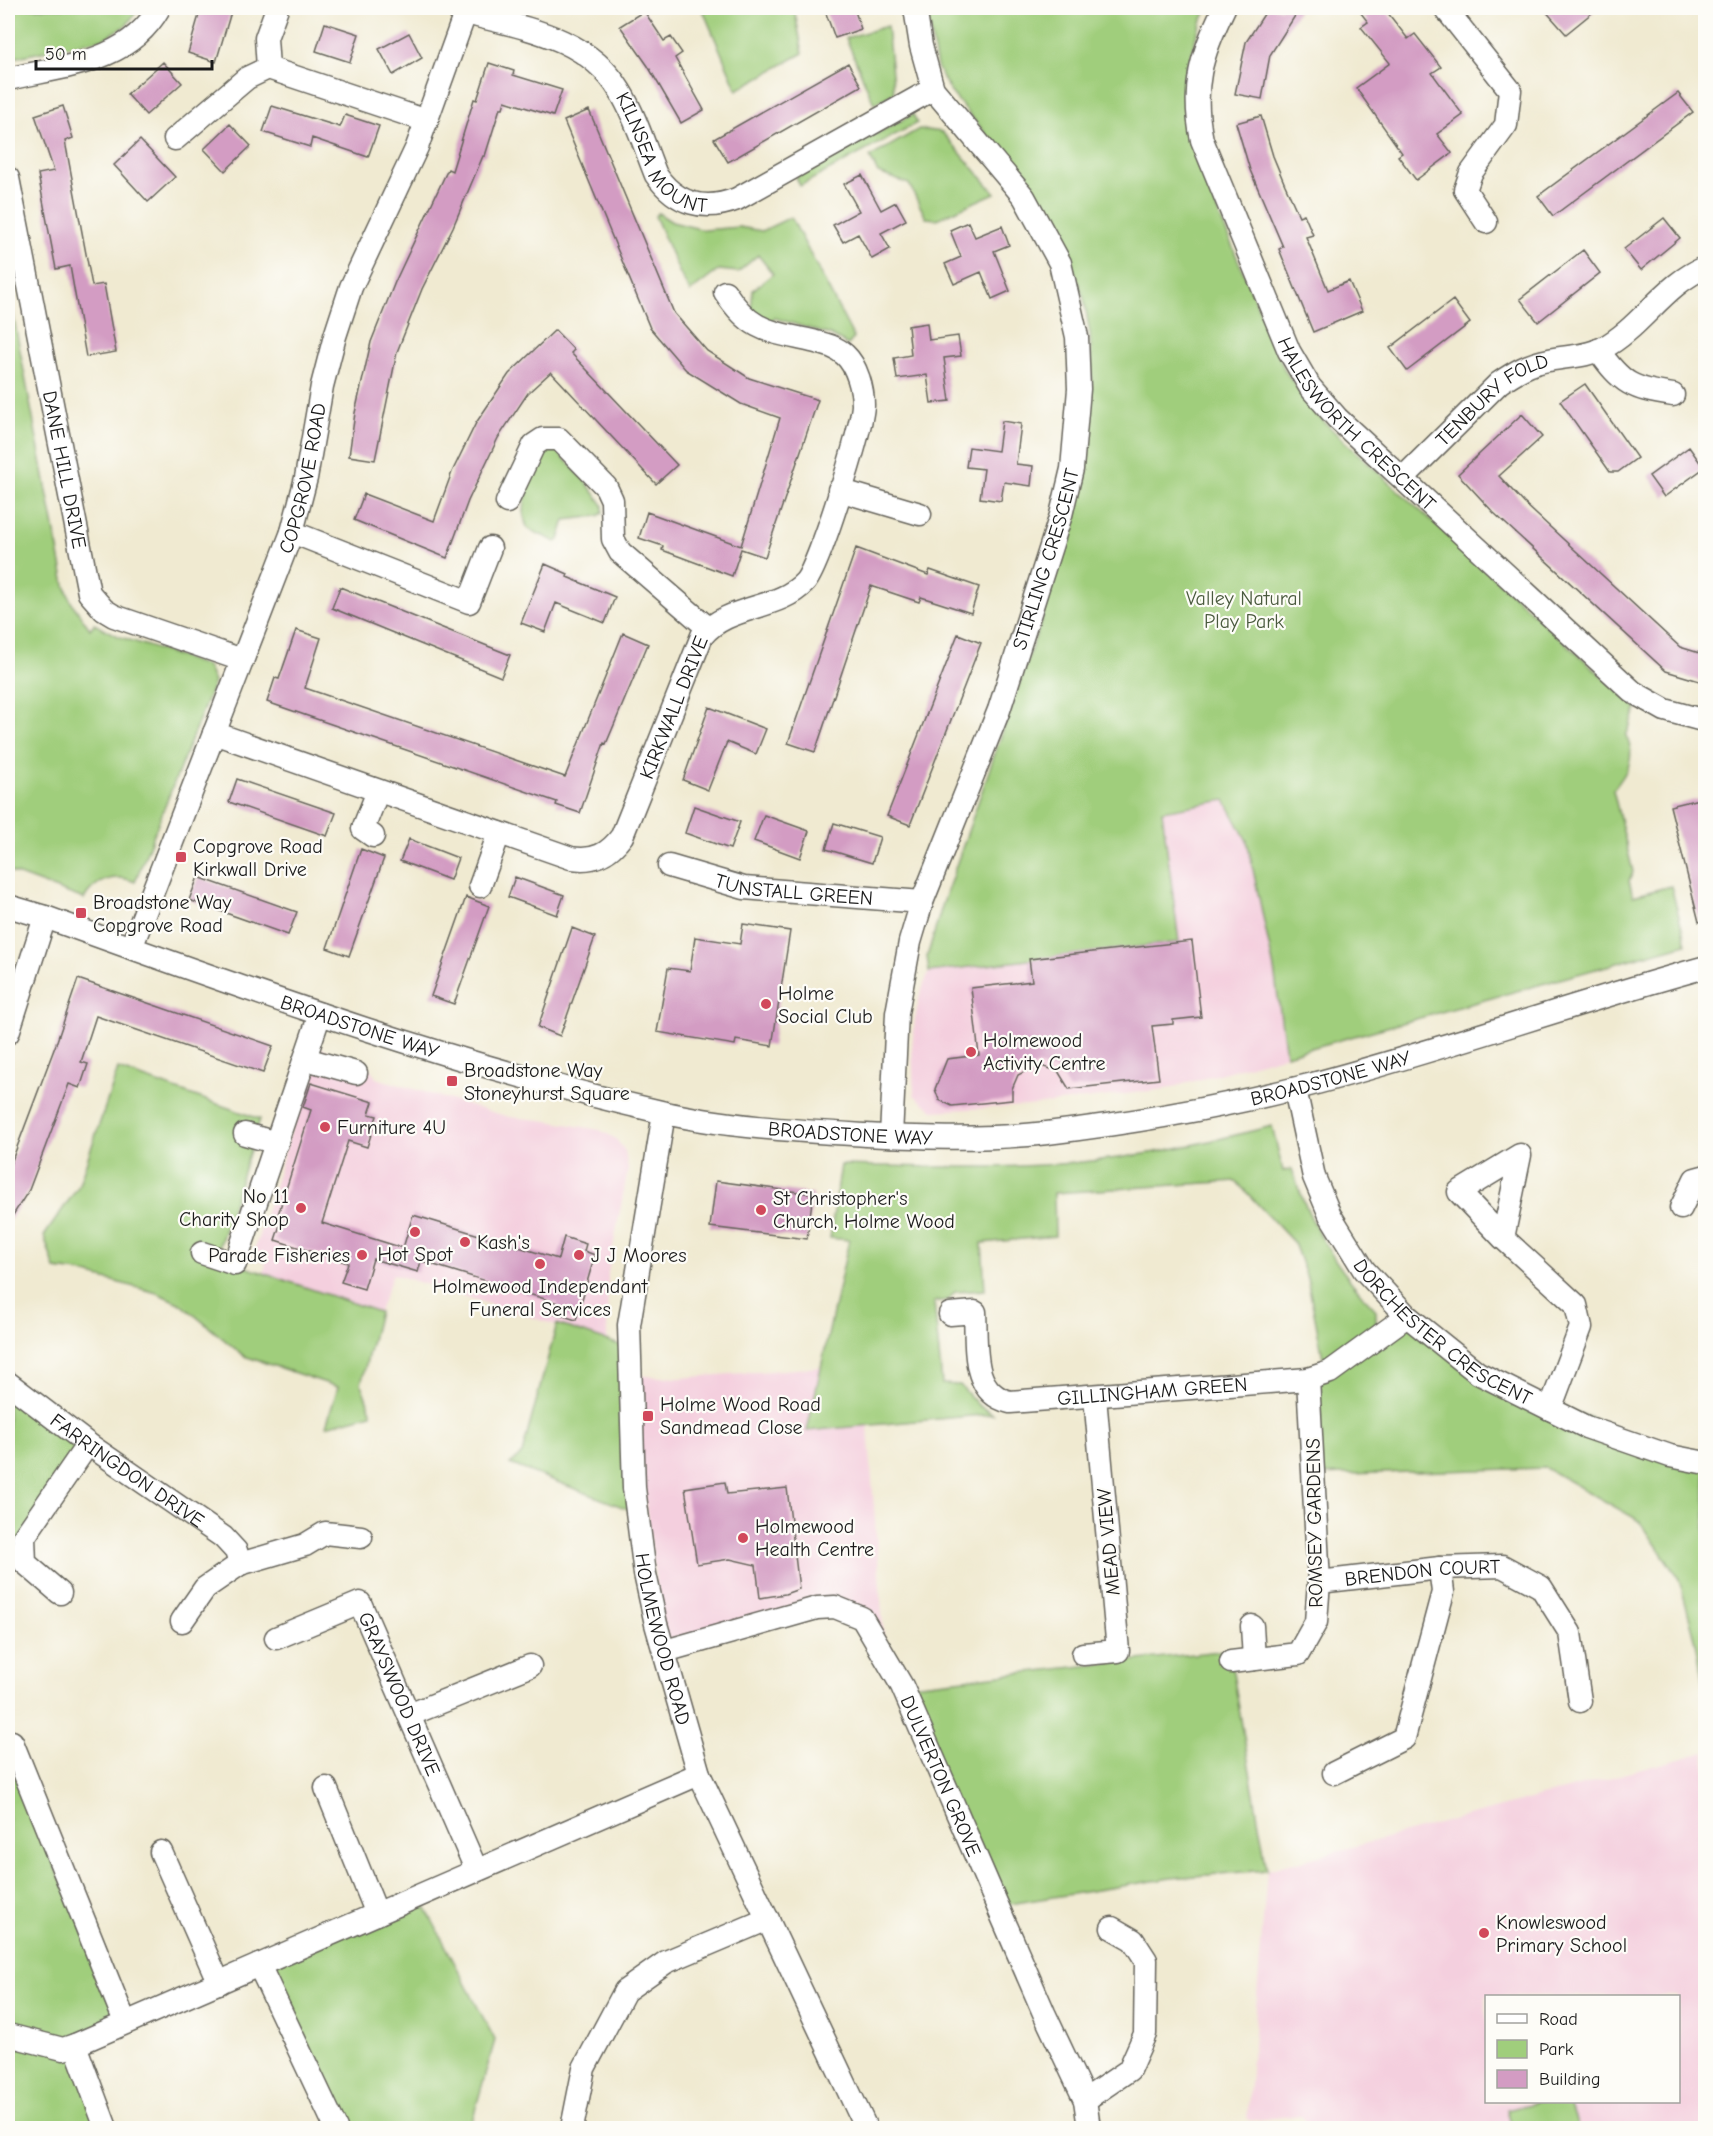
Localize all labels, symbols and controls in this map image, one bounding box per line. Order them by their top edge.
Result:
scale bar [36,33,212,71]
text: 50 m [45,44,87,65]
street label: KILNSEA MOUNT [611,88,709,217]
street label: HALESWORTH CRESCENT [1273,334,1441,516]
street label: TENBURY FOLD [1431,349,1551,451]
street label: DANE HILL DRIVE [38,389,91,550]
street label: COPGROVE ROAD [274,401,331,557]
street label: STIRLING CRESCENT [1008,466,1084,653]
park label: Valley Natural Play Park [1186,587,1302,633]
street label: KIRKWALL DRIVE [635,633,713,782]
place label: Copgrove Road Kirkwall Drive [193,835,323,881]
marker: Copgrove Road Kirkwall Drive [174,850,188,864]
street label: TUNSTALL GREEN [712,869,874,910]
place label: Broadstone Way Copgrove Road [93,891,232,937]
marker: Broadstone Way Copgrove Road [74,906,88,920]
place label: Holme Social Club [778,982,873,1028]
street label: BROADSTONE WAY [278,990,442,1064]
marker: Holme Social Club [759,997,773,1011]
place label: Holmewood Activity Centre [983,1029,1105,1075]
marker: Holmewood Activity Centre [964,1045,978,1059]
street label: BROADSTONE WAY [1248,1046,1414,1111]
place label: Broadstone Way Stoneyhurst Square [464,1059,630,1105]
marker: Broadstone Way Stoneyhurst Square [445,1074,459,1088]
place label: Furniture 4U [337,1116,446,1139]
street label: BROADSTONE WAY [767,1117,933,1150]
marker: Furniture 4U [318,1120,332,1134]
place label: No 11 Charity Shop [179,1185,289,1231]
place label: St Christopher's Church, Holme Wood [773,1187,955,1233]
marker: No 11 Charity Shop [294,1201,308,1215]
marker: St Christopher's Church, Holme Wood [754,1203,768,1217]
marker: Hot Spot [408,1225,422,1239]
place label: Kash's [477,1231,530,1254]
marker: Kash's [458,1235,472,1249]
place label: Hot Spot [377,1243,454,1266]
place label: Parade Fisheries [208,1244,350,1267]
place label: J J Moores [591,1244,686,1267]
marker: Parade Fisheries [355,1248,369,1262]
marker: J J Moores [572,1248,586,1262]
street label: DORCHESTER CRESCENT [1348,1255,1536,1410]
marker: Holmewood Independant Funeral Services [533,1257,547,1271]
place label: Holmewood Independant Funeral Services [433,1275,649,1321]
street label: GILLINGHAM GREEN [1056,1373,1248,1410]
place label: Holme Wood Road Sandmead Close [660,1393,821,1439]
street label: FARRINGDON DRIVE [46,1409,208,1533]
marker: Holme Wood Road Sandmead Close [641,1409,655,1423]
street label: ROMSEY GARDENS [1302,1438,1327,1608]
street label: MEAD VIEW [1092,1487,1125,1597]
place label: Holmewood Health Centre [755,1515,874,1561]
marker: Holmewood Health Centre [736,1531,750,1545]
street label: HOLMEWOOD ROAD [630,1552,695,1728]
street label: BRENDON COURT [1343,1555,1501,1591]
street label: GRAYSWOOD DRIVE [353,1609,445,1779]
street label: DULVERTON GROVE [896,1692,986,1860]
place label: Knowleswood Primary School [1496,1911,1627,1957]
marker: Knowleswood Primary School [1477,1926,1491,1940]
legend [1485,1995,1680,2103]
text: Road [1539,2009,1578,2030]
text: Park [1539,2039,1574,2060]
text: Building [1539,2069,1601,2090]

